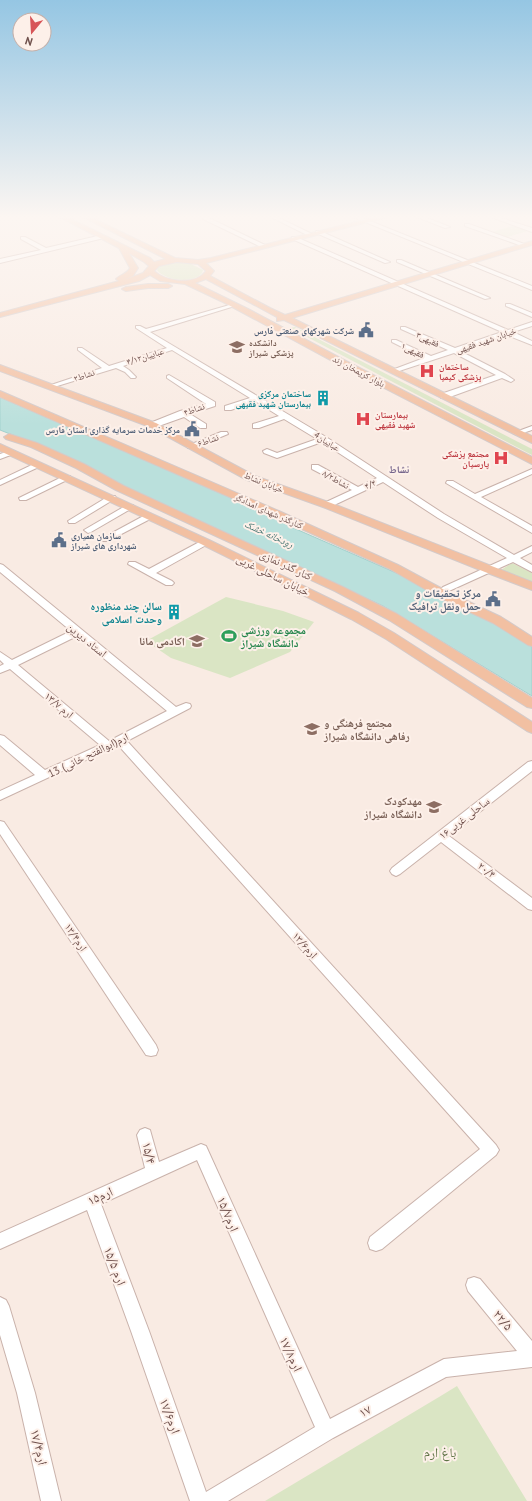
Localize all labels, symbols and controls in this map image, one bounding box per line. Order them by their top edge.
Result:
north arrow [12,12,52,52]
text: N [23,34,35,49]
public building icon: شرکت شهرکهای صنعتی فارس [357,321,375,339]
street label: خیابان شهید فقیهی [454,324,518,356]
place label: شرکت شهرکهای صنعتی فارس [254,325,354,337]
street label: فقیهی۳ [415,329,441,349]
place label: دانشکده پزشکی شیراز [248,337,294,359]
school or university icon: دانشکده پزشکی شیراز [228,338,246,356]
street label: فقیهی۱ [400,340,426,360]
street label: عباییان۴/۱۲ [125,345,166,367]
street label: بلوار کریمخان زند [331,353,387,390]
place label: ساختمان پزشکی کیمیا [439,361,482,383]
hospital icon: ساختمان پزشکی کیمیا [418,362,436,380]
street label: نشاط۲ [72,366,97,384]
place label: ساختمان مرکزی بیمارستان شهید فقیهی [235,388,312,410]
building icon: ساختمان مرکزی بیمارستان شهید فقیهی [314,389,332,407]
street label: نشاط۴ [182,400,207,418]
place label: بیمارستان شهید فقیهی [375,409,415,431]
hospital icon: بیمارستان شهید فقیهی [354,410,372,428]
public building icon: مرکز خدمات سرمایه گذاری استان فارس [183,420,201,438]
place label: مرکز خدمات سرمایه گذاری استان فارس [45,424,180,436]
street label: عباییان4 [312,429,342,454]
street label: نشاط۶ [196,431,221,449]
place label: مجتمع پزشکی پارسیان [442,448,489,470]
hospital icon: مجتمع پزشکی پارسیان [492,449,510,467]
district label: نشاط [389,463,410,476]
street label: نشاط۸/۲ [321,467,352,491]
street label: خیابان نشاط [243,469,285,495]
street label: ۴/۴ [363,477,377,491]
street label: کنارگذر شهدای امدادگر [232,491,305,531]
water label: رودخانه خشک [243,517,296,551]
place label: سازمان همیاری شهرداری های شیراز [70,530,137,552]
public building icon: سازمان همیاری شهرداری های شیراز [50,531,68,549]
street label: کنار گذر نمازی [258,547,315,583]
street label: خیابان ساحلی غربی [234,551,312,599]
place label: مرکز تحقیقات و حمل ونقل ترافیک [409,586,481,614]
public building icon: مرکز تحقیقات و حمل ونقل ترافیک [484,590,502,608]
place label: سالن چند منظوره وحدت اسلامی [91,599,162,627]
building icon: سالن چند منظوره وحدت اسلامی [165,603,183,621]
street label: استاد دیرین [64,620,110,660]
place label: مجموعه ورزشی دانشگاه شیراز [240,623,306,650]
sports icon: مجموعه ورزشی دانشگاه شیراز [220,627,238,645]
school or university icon: اکادمی مانا [188,632,206,650]
place label: اکادمی مانا [139,634,185,649]
street label: ۱۳/۷ ارم [42,689,76,721]
place label: مجتمع فرهنگی و رفاهی دانشگاه شیراز [323,716,410,744]
school or university icon: مجتمع فرهنگی و رفاهی دانشگاه شیراز [303,720,321,738]
street label: 13 ارم(ابوالفتح خانی) [45,729,131,781]
place label: مهدکودک دانشگاه شیراز [363,794,422,821]
street label: ساحلی غربی۱۶ [436,794,492,842]
school or university icon: مهدکودک دانشگاه شیراز [425,798,443,816]
street label: ۲۰/۴ [475,859,499,881]
street label: ۱۳/۴ارم [62,920,90,954]
street label: ۱۳/۶ارم [289,929,321,961]
street label: ۱۵/۴ [138,1140,160,1166]
street label: ارم۱۵ [85,1183,115,1209]
street label: ارم۱۵/۷ [213,1194,243,1234]
street label: ارم ۱۵/۵ [100,1244,130,1288]
street label: ۲۲/۵ [489,1306,517,1334]
street label: ارم۱۷/۸ [276,1334,306,1374]
street label: ارم۱۷/۶ [156,1396,184,1436]
street label: ۱۷ [356,1401,374,1421]
street label: ارم۱۷/۴ [27,1427,51,1467]
park label: باغ ارم [424,1444,456,1462]

